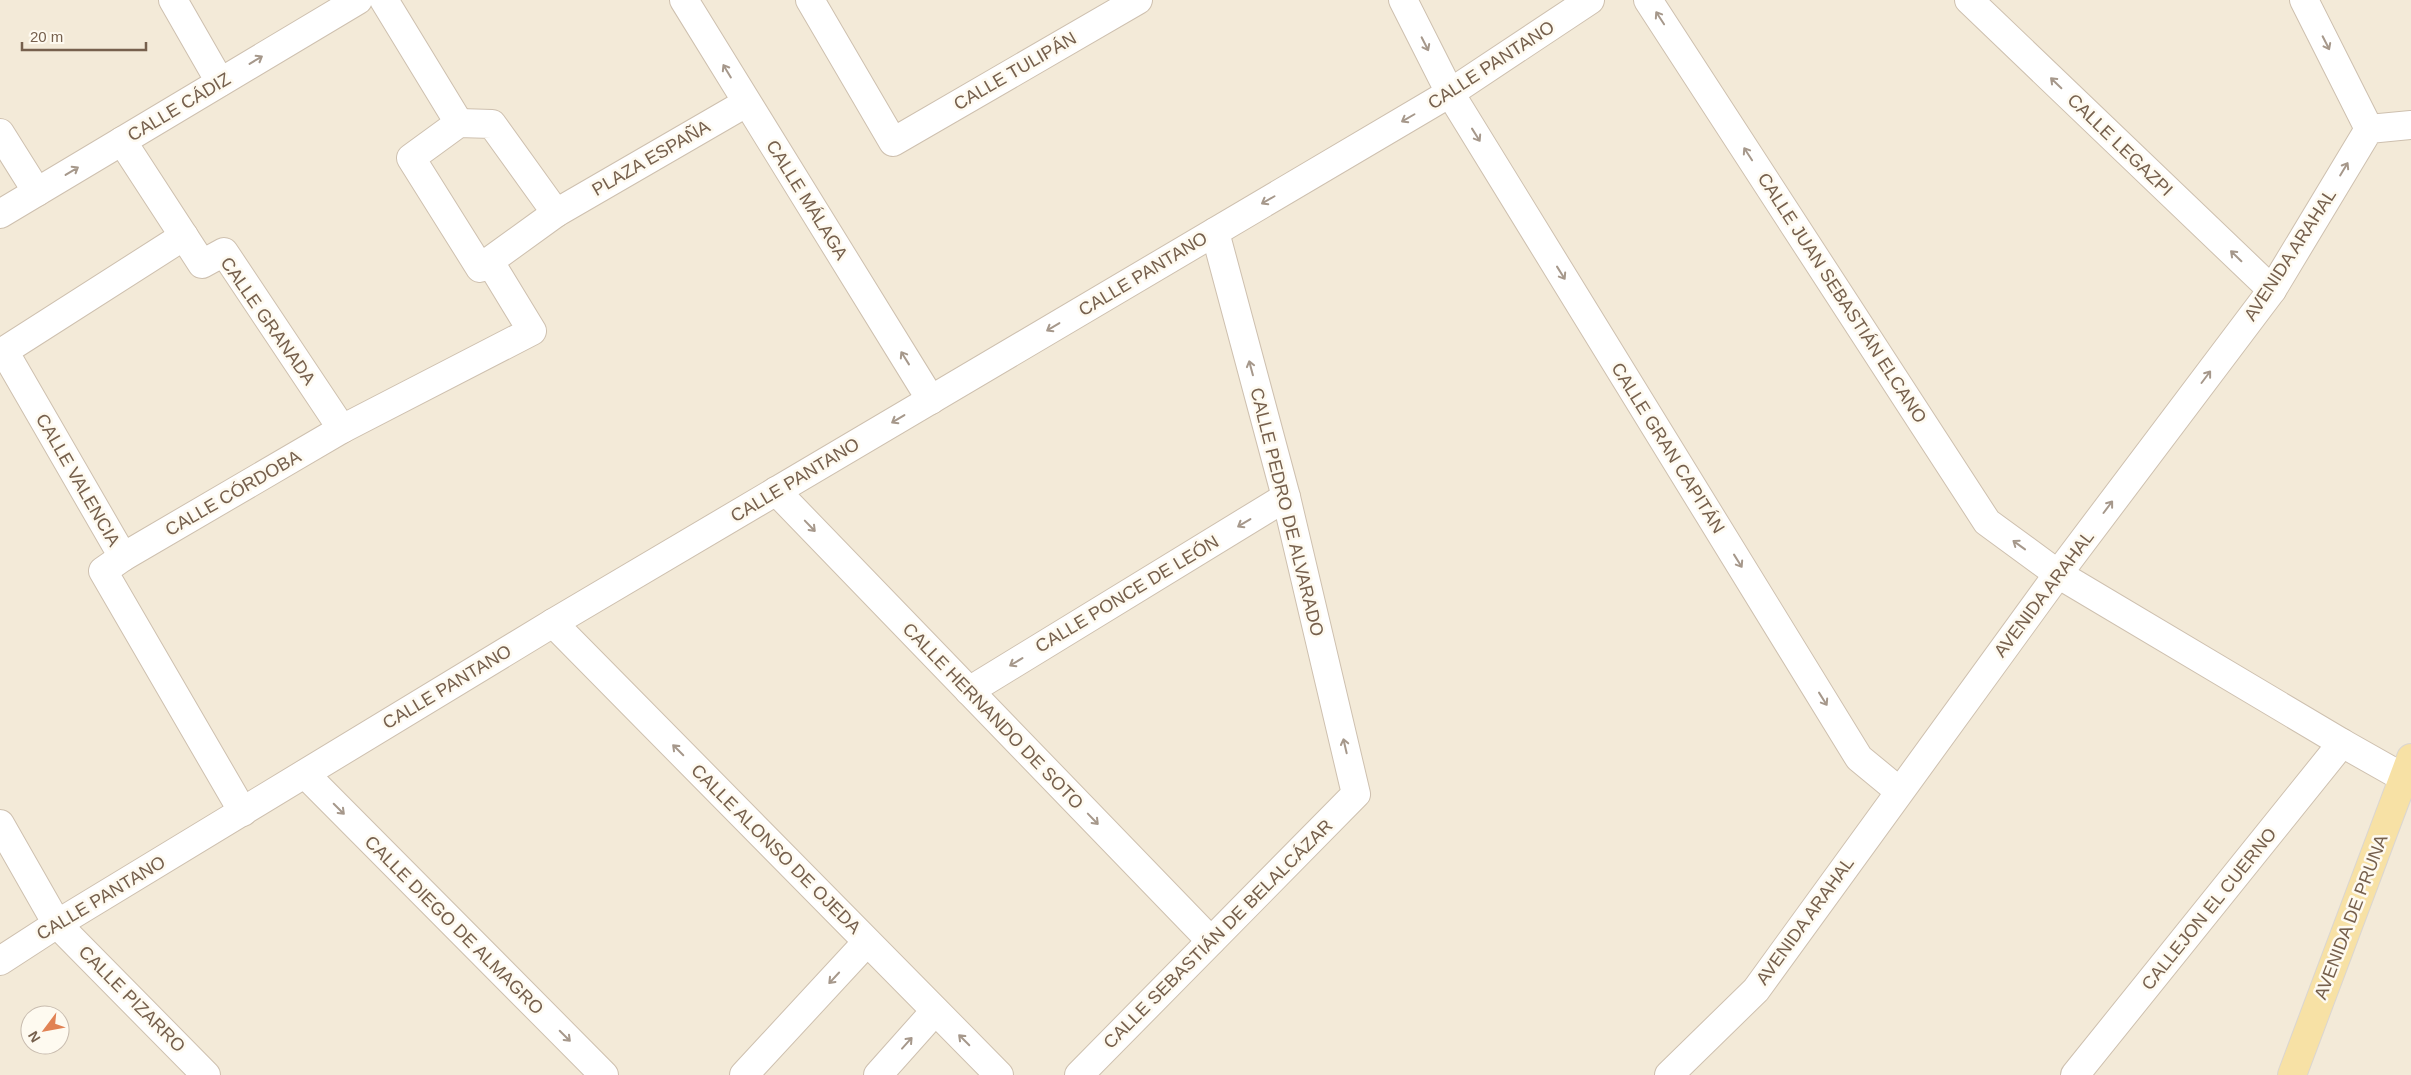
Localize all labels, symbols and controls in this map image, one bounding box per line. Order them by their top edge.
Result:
one-way arrow [1655,11,1665,25]
street label: CALLE PANTANO [1424,17,1558,113]
scale bar [22,20,146,52]
text: 20 m [30,28,63,45]
street label: CALLE TULIPÁN [950,28,1080,114]
one-way arrow [1420,36,1430,51]
one-way arrow [2321,36,2331,51]
one-way arrow [249,55,263,65]
one-way arrow [721,65,731,79]
street label: CALLE CÁDIZ [124,69,234,145]
one-way arrow [2050,77,2062,89]
street label: CALLE LEGAZPI [2063,90,2177,200]
one-way arrow [1402,113,1416,123]
street label: PLAZA ESPAÑA [588,115,713,200]
one-way arrow [1471,127,1481,141]
street label: CALLE MÁLAGA [762,137,852,263]
one-way arrow [1743,148,1753,162]
one-way arrow [2340,163,2350,177]
one-way arrow [64,165,78,175]
street label: CALLE JUAN SEBASTIÁN ELCANO [1754,169,1930,427]
street label: AVENIDA ARAHAL [2240,186,2340,324]
one-way arrow [1261,196,1276,206]
street label: CALLE PANTANO [1075,228,1211,320]
one-way arrow [2230,250,2243,262]
street label: CALLE GRANADA [216,253,320,389]
one-way arrow [1556,266,1566,280]
one-way arrow [1046,323,1060,333]
one-way arrow [900,352,910,366]
street label: CALLE GRAN CAPITÁN [1607,359,1729,537]
one-way arrow [1246,360,1255,376]
one-way arrow [2201,370,2211,384]
street label: CALLE PEDRO DE ALVARADO [1246,386,1328,638]
street label: CALLE VALENCIA [32,410,124,550]
one-way arrow [890,414,905,424]
street label: CALLE PANTANO [727,434,863,526]
street label: CALLE CÓRDOBA [161,445,304,540]
one-way arrow [2103,501,2114,514]
one-way arrow [1237,518,1251,528]
one-way arrow [804,520,816,532]
street label: AVENIDA ARAHAL [1990,527,2098,661]
street label: CALLE PONCE DE LEÓN [1031,530,1222,657]
one-way arrow [2012,540,2026,550]
one-way arrow [1733,553,1743,567]
street label: CALLE HERNANDO DE SOTO [899,619,1087,813]
street label: CALLE PANTANO [379,641,515,733]
one-way arrow [1009,658,1023,668]
one-way arrow [1817,692,1828,706]
one-way arrow [1340,739,1349,755]
one-way arrow [672,744,685,756]
street label: CALLE ALONSO DE OJEDA [687,760,865,938]
one-way arrow [333,803,345,815]
one-way arrow [1087,813,1099,825]
street label: CALLE SEBASTIÁN DE BELALCÁZAR [1100,816,1336,1052]
street label: CALLEJON EL CUERNO [2138,824,2280,994]
street label: CALLE DIEGO DE ALMAGRO [361,832,547,1018]
street label: AVENIDA DE PRUNA [2310,832,2392,1002]
street label: CALLE PANTANO [33,852,169,944]
street label: AVENIDA ARAHAL [1752,853,1858,989]
street label: CALLE PIZARRO [75,942,189,1056]
one-way arrow [828,971,840,984]
north arrow [20,1005,70,1055]
text: N [25,1028,43,1045]
one-way arrow [559,1029,571,1042]
one-way arrow [959,1035,971,1047]
one-way arrow [901,1037,913,1050]

